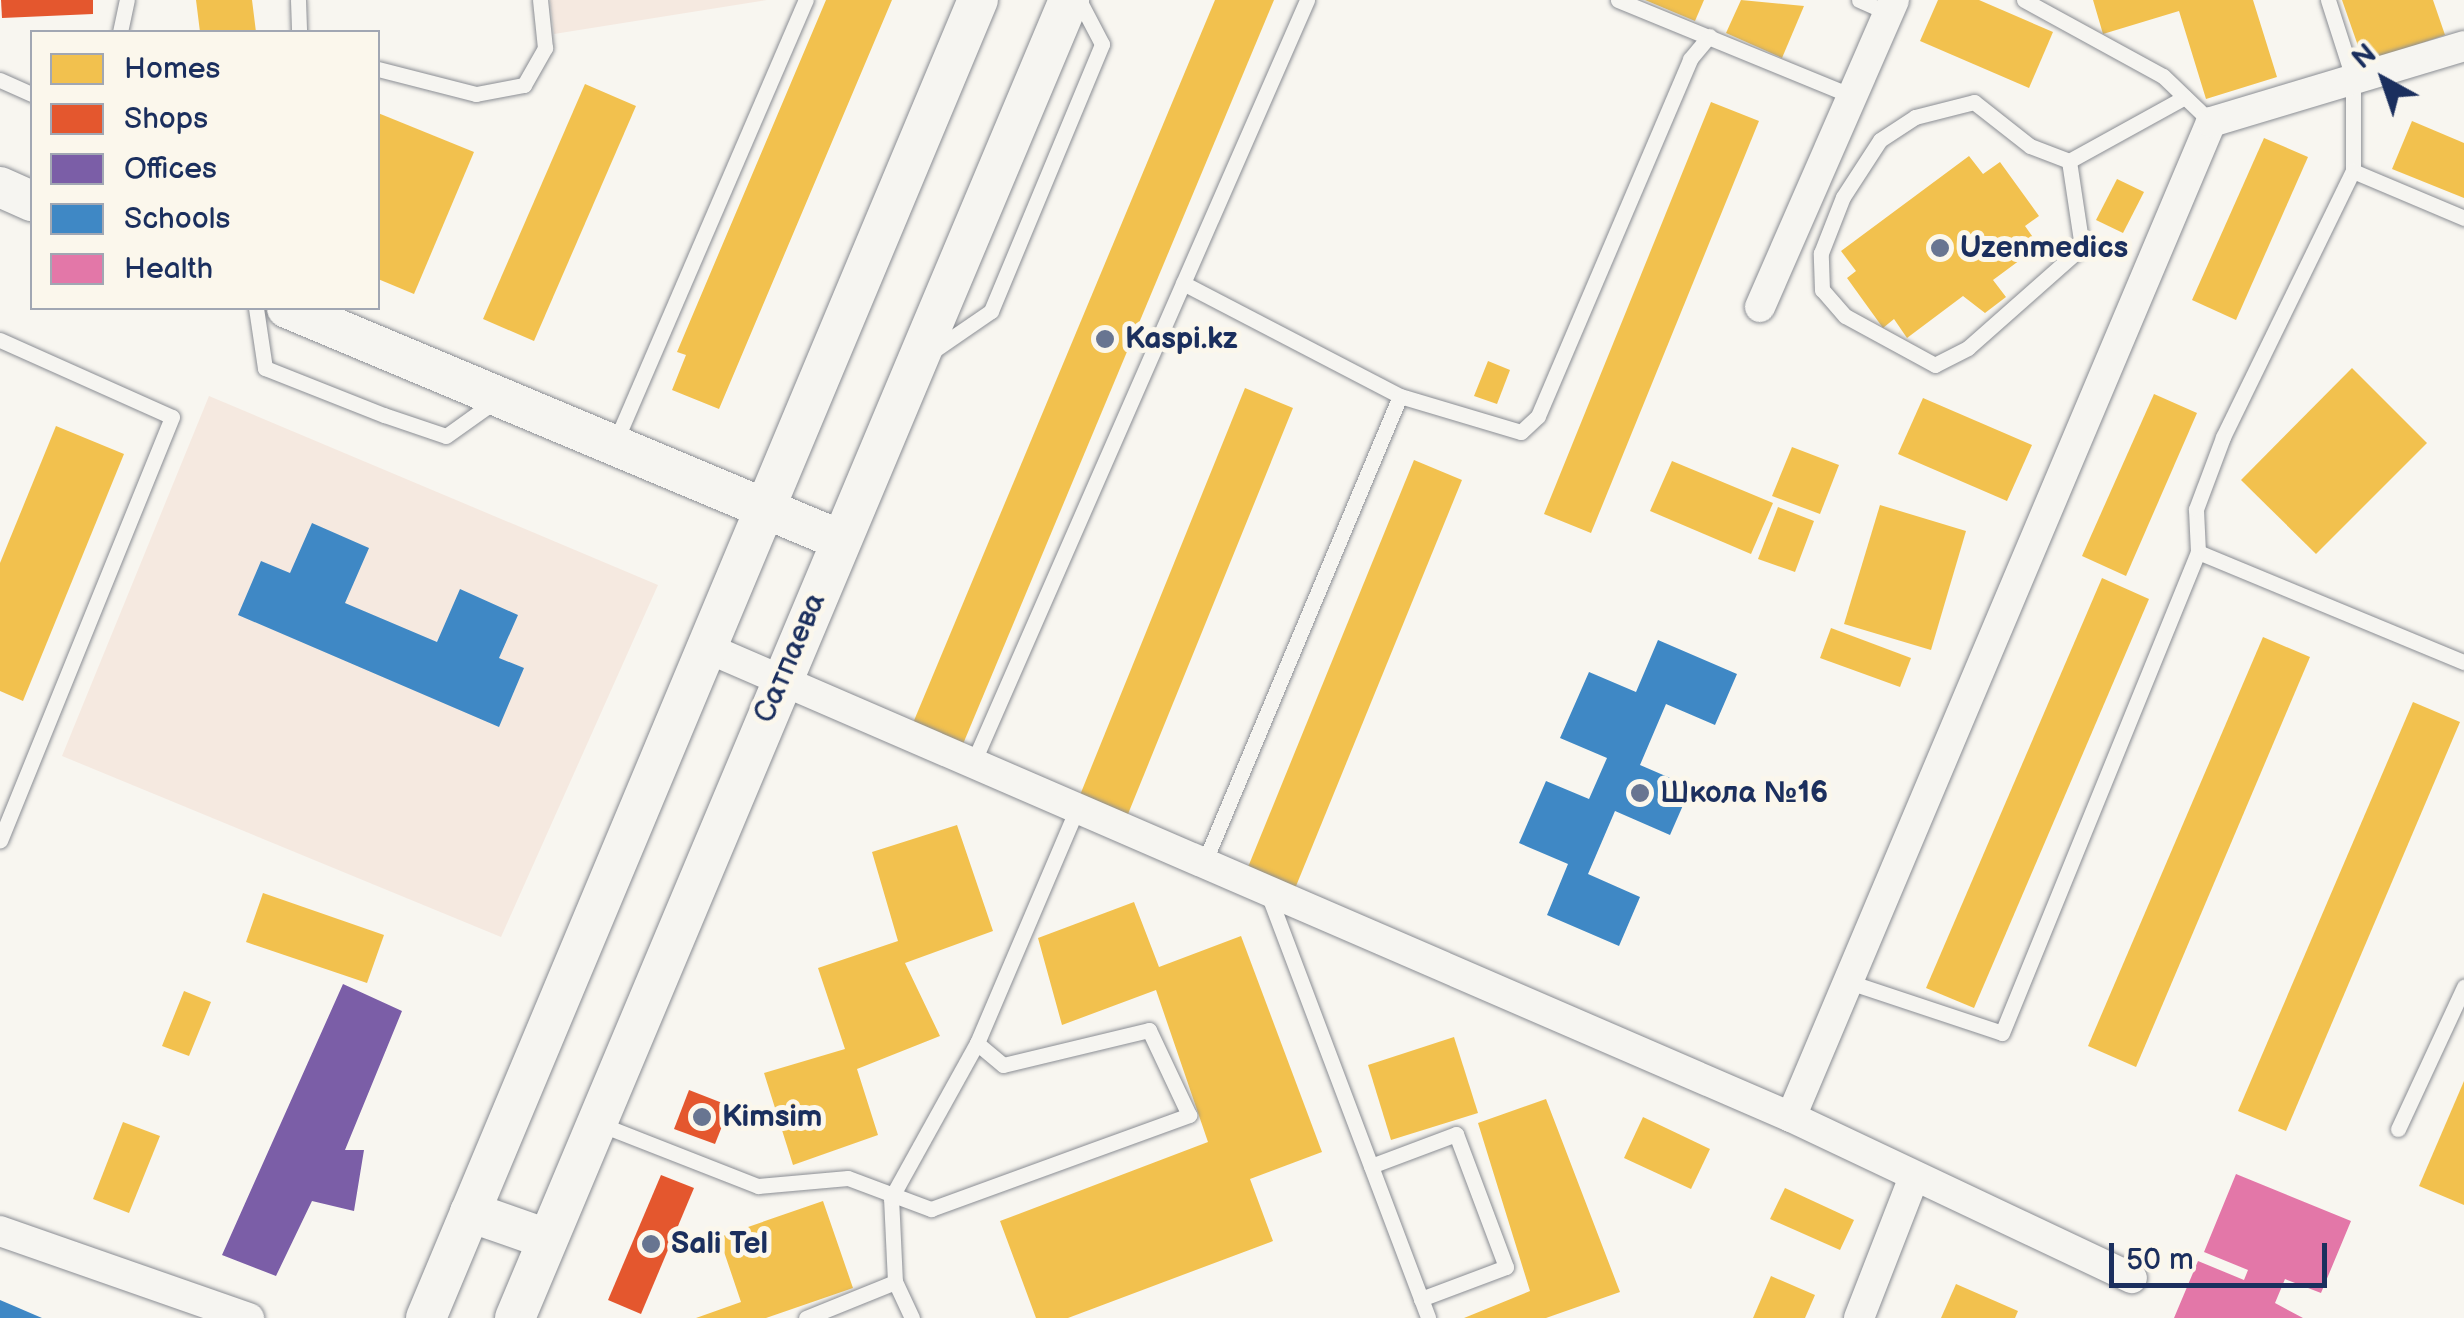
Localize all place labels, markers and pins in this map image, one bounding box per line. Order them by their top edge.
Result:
place label: Uzenmedics [1960,230,2128,266]
marker: Uzenmedics [1929,237,1951,259]
place label: Kaspi.kz [1125,321,1238,357]
marker: Kaspi.kz [1094,328,1116,350]
place label: Школа №16 [1660,775,1828,811]
marker: Школа №16 [1629,782,1651,804]
place label: Kimsim [722,1099,822,1135]
marker: Kimsim [691,1106,713,1128]
place label: Sali Tel [671,1226,768,1262]
marker: Sali Tel [640,1233,662,1255]

